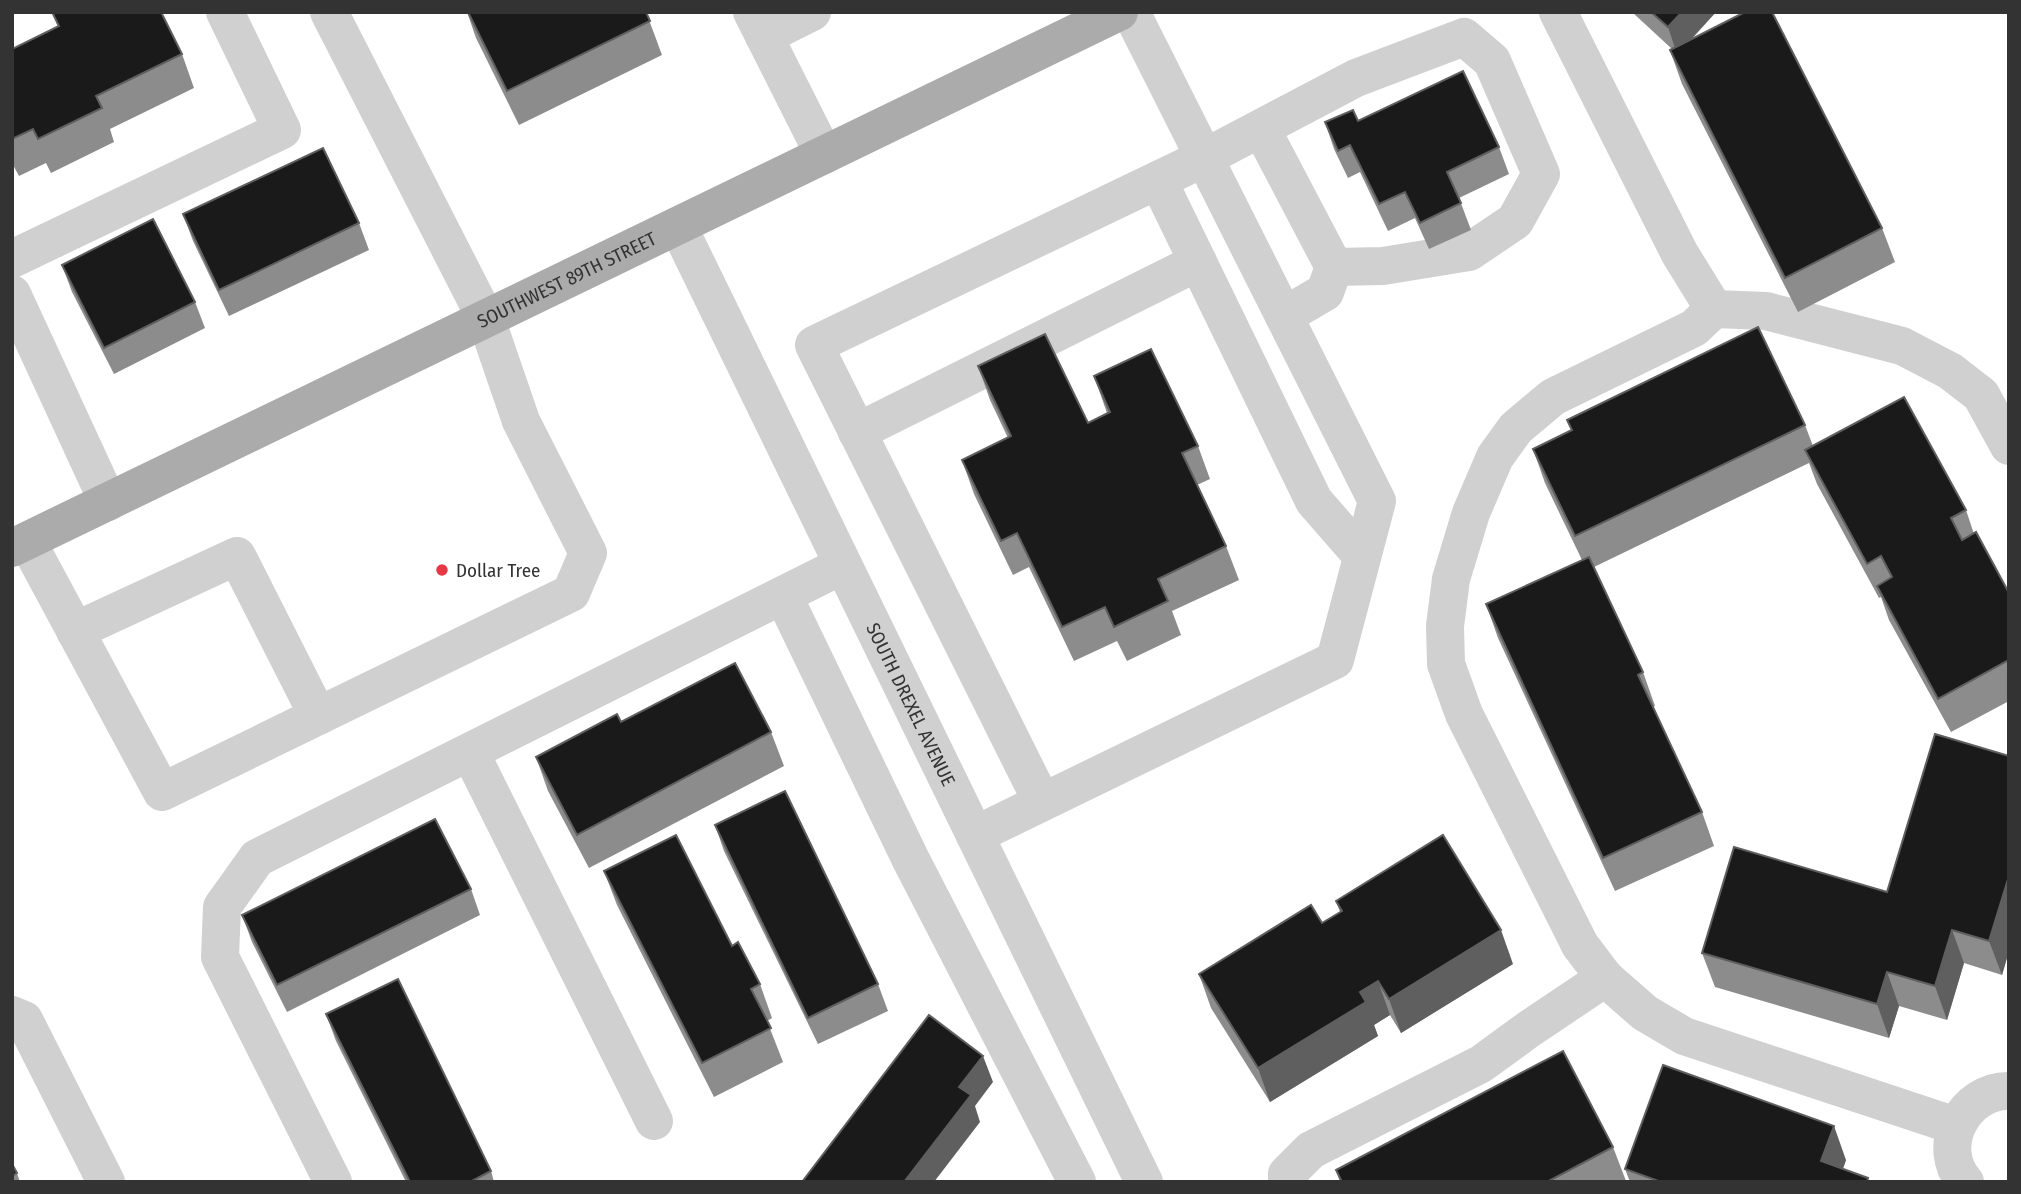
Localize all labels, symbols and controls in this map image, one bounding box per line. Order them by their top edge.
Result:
street label: SOUTHWEST 89TH STREET [473,227,660,333]
place label: Dollar Tree [456,559,540,582]
marker: Dollar Tree [434,562,450,578]
street label: SOUTH DREXEL AVENUE [861,619,960,790]

